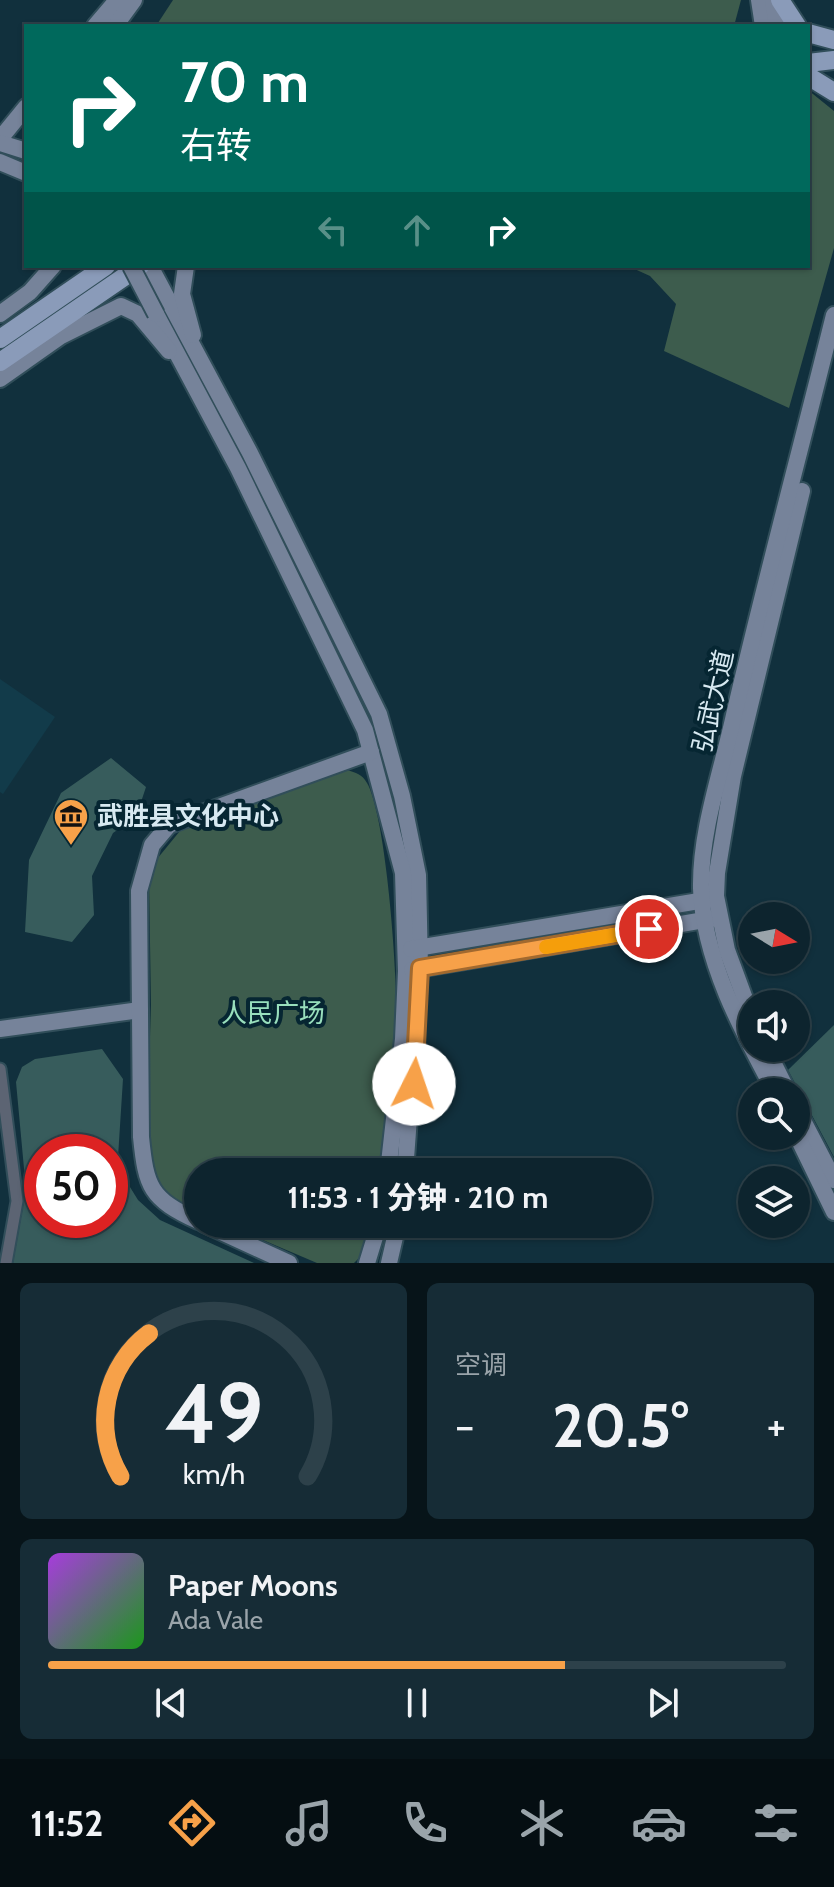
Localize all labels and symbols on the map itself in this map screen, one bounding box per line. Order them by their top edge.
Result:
street label: 弘武大道 [686,647,740,755]
museum icon: 武胜县文化中心 [52,797,90,847]
place label: 武胜县文化中心 [97,800,279,832]
pin [615,895,683,963]
north arrow [738,902,810,974]
park label: 人民广场 [221,997,325,1029]
position arrow [372,1042,456,1126]
speed limit sign: 50 [24,1134,128,1238]

